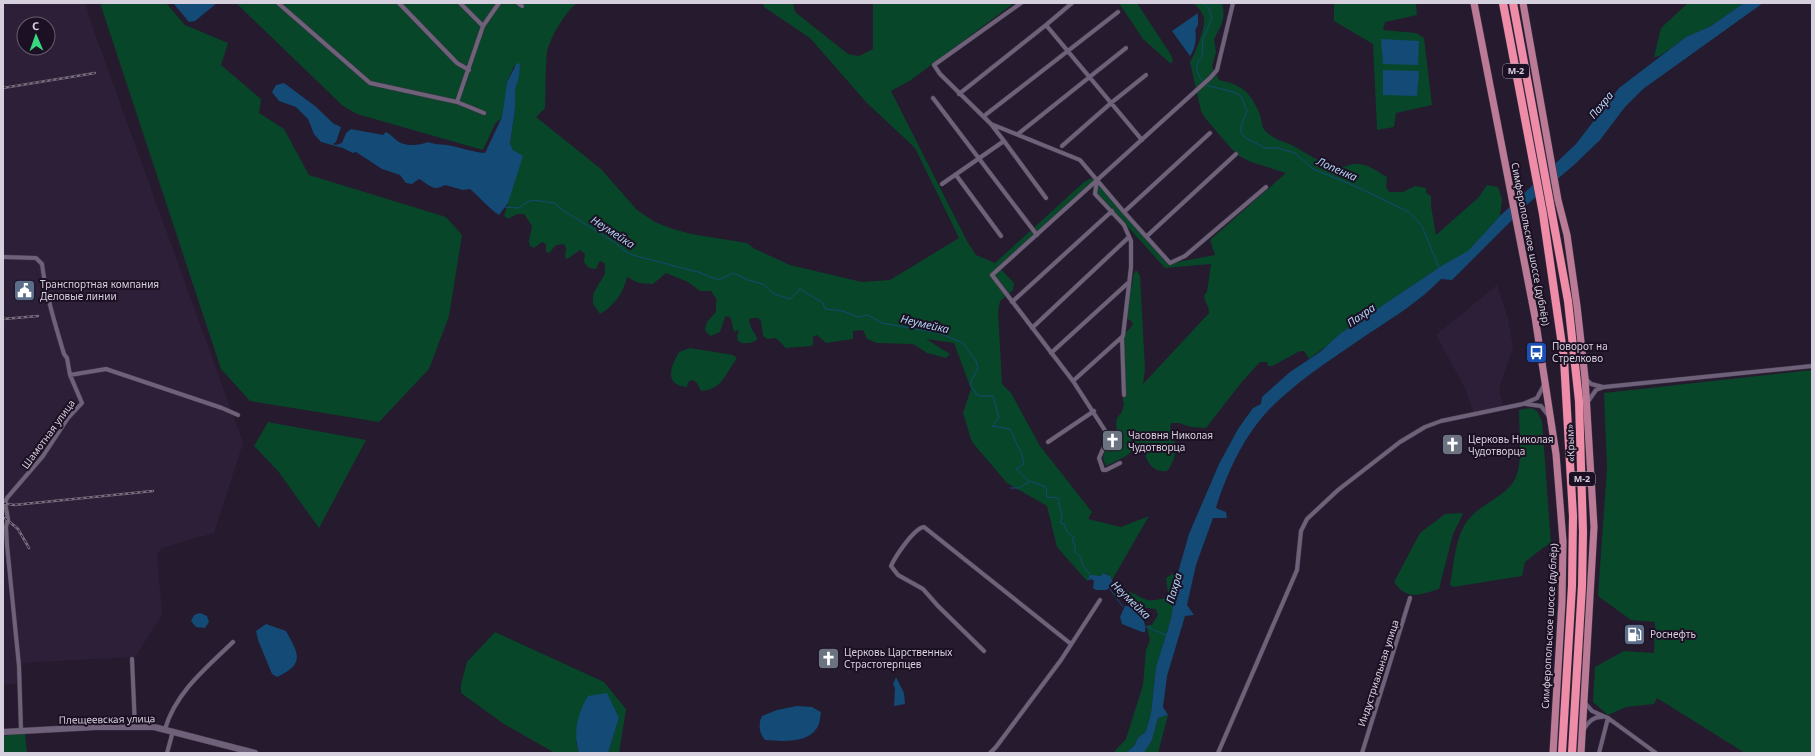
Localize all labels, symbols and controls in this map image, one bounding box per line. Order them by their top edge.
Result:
north arrow [16,16,56,56]
text: С [32,18,39,33]
road number: М-2 [1503,64,1529,78]
water label: Пахра [1585,88,1616,121]
water label: Лопенка [1314,153,1360,184]
street label: Симферопольское шоссе (дублёр) [1508,161,1554,327]
water label: Неумейка [588,212,638,251]
public building icon: Транспортная компания Деловые линии [12,277,38,303]
place label: Транспортная компания Деловые линии [40,277,159,303]
water label: Пахра [1344,300,1378,330]
water label: Неумейка [899,311,951,336]
bus stop icon: Поворот на Стрелково [1523,339,1549,365]
place label: Поворот на Стрелково [1552,339,1608,365]
street label: Шамотная улица [18,397,78,471]
street label: «Крым» [1562,424,1578,462]
church icon: Часовня Николая Чудотворца [1100,428,1126,454]
place label: Часовня Николая Чудотворца [1128,428,1213,454]
church icon: Церковь Николая Чудотворца [1439,432,1465,458]
place label: Церковь Николая Чудотворца [1468,432,1554,458]
road number: М-2 [1569,472,1595,486]
street label: Симферопольское шоссе (дублёр) [1538,543,1560,709]
water label: Пахра [1162,571,1185,605]
water label: Неумейка [1108,577,1154,622]
street label: Индустриальная улица [1354,618,1402,728]
fuel station icon: Роснефть [1622,621,1648,647]
place label: Роснефть [1650,627,1696,641]
church icon: Церковь Царственных Страстотерпцев [815,645,841,671]
place label: Церковь Царственных Страстотерпцев [844,645,953,671]
street label: Плещеевская улица [59,711,155,727]

